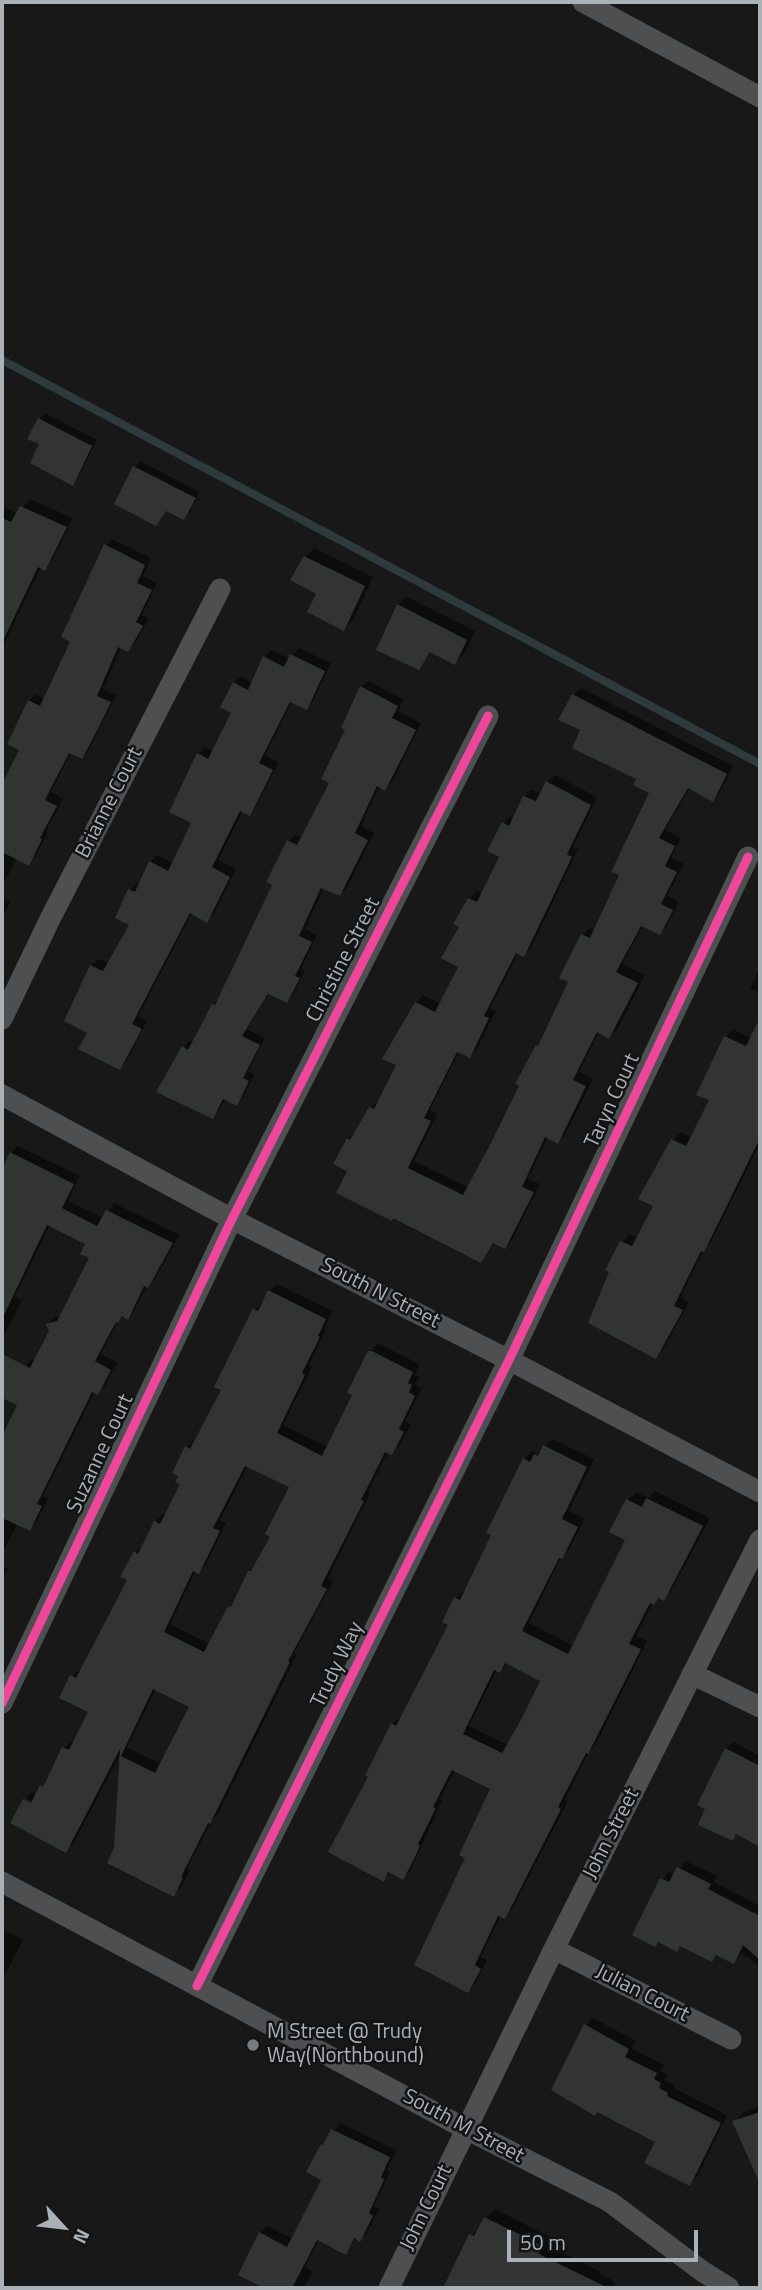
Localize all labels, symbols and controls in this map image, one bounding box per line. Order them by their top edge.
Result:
street label: Brianne Court [71,743,149,863]
street label: Christine Street [302,893,386,1027]
street label: Taryn Court [580,1050,646,1152]
street label: South N Street [316,1253,444,1335]
street label: Suzanne Court [62,1390,140,1518]
street label: Trudy Way [306,1618,370,1712]
street label: John Street [578,1784,646,1884]
street label: Julian Court [591,1960,693,2028]
place label: M Street @ Trudy Way(Northbound) [267,2020,424,2070]
marker: M Street @ Trudy Way(Northbound) [245,2037,261,2053]
street label: South M Street [398,2085,528,2169]
street label: John Court [395,2161,459,2255]
north arrow [28,2192,98,2262]
scale bar [510,2216,701,2260]
text: N [66,2224,98,2249]
text: 50 m [520,2226,566,2258]

